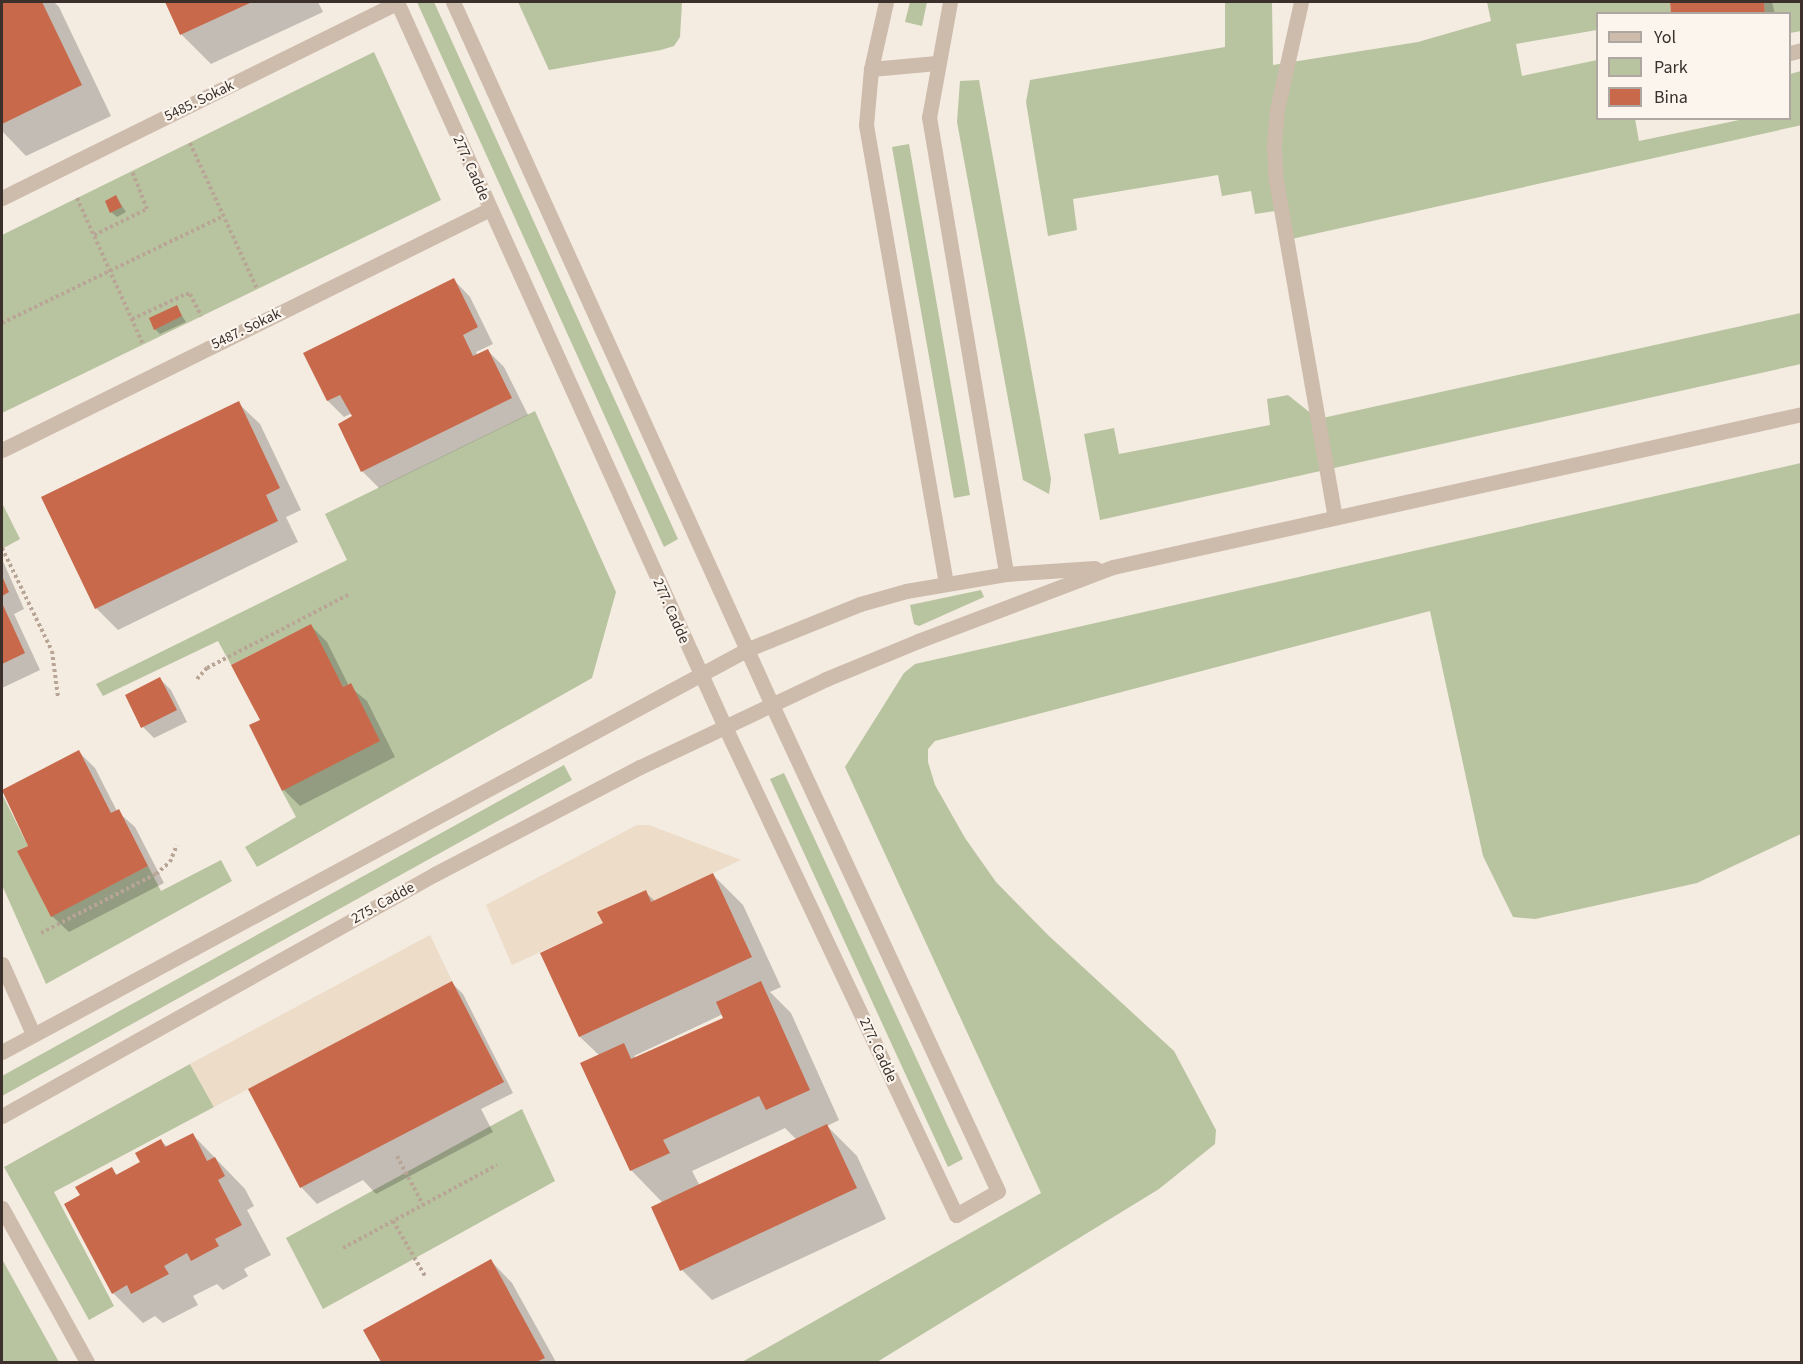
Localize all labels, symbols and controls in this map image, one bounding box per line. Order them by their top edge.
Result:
legend [1596,12,1791,120]
text: Yol [1654,25,1676,50]
text: Park [1654,55,1688,80]
street label: 5485. Sokak [161,76,237,126]
text: Bina [1654,85,1688,110]
street label: 277. Cadde [449,133,493,203]
street label: 5487. Sokak [208,304,284,354]
street label: 277. Cadde [649,576,693,646]
street label: 275. Cadde [348,878,418,928]
street label: 277. Cadde [855,1015,901,1085]

